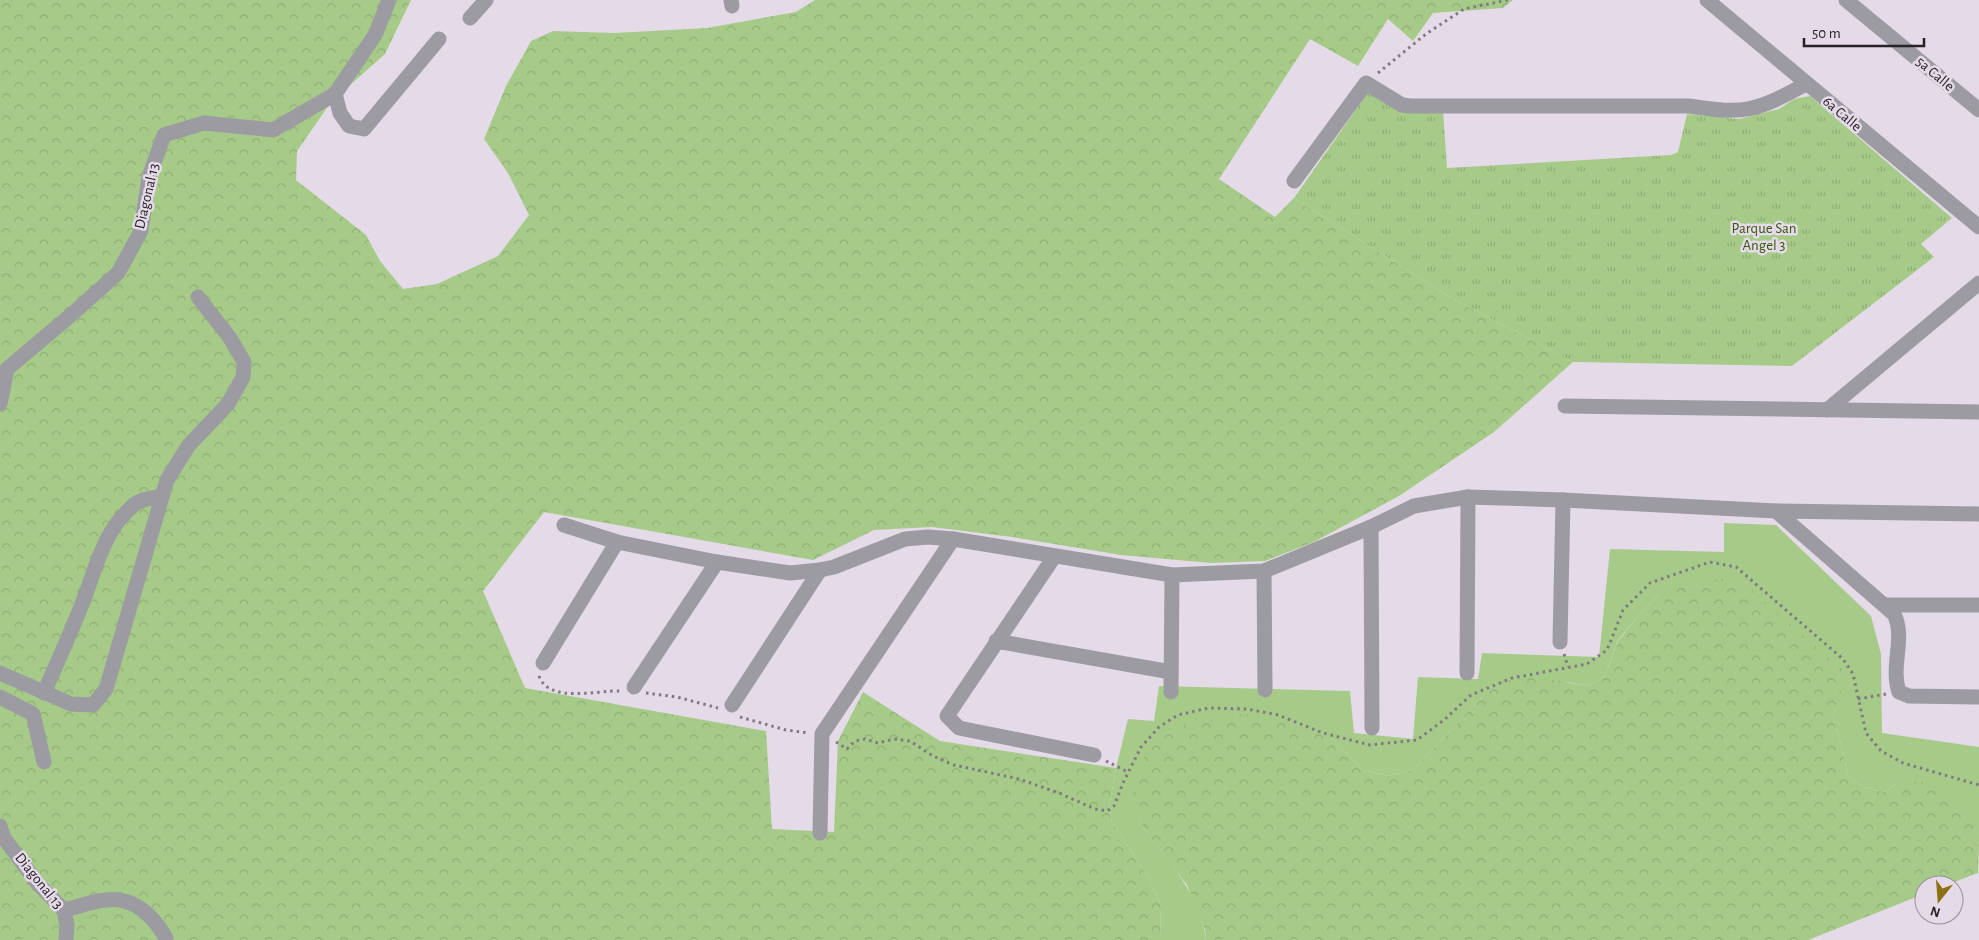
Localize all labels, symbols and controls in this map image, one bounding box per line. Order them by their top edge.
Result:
scale bar [1804,15,1924,47]
text: 50 m [1812,26,1841,41]
street label: 5a Calle [1913,54,1957,94]
street label: 6a Calle [1820,94,1864,134]
street label: Diagonal 13 [132,162,162,230]
park label: Parque San Angel 3 [1732,221,1797,253]
street label: Diagonal 13 [12,850,66,912]
north arrow [1914,875,1964,925]
text: N [1929,903,1942,920]

